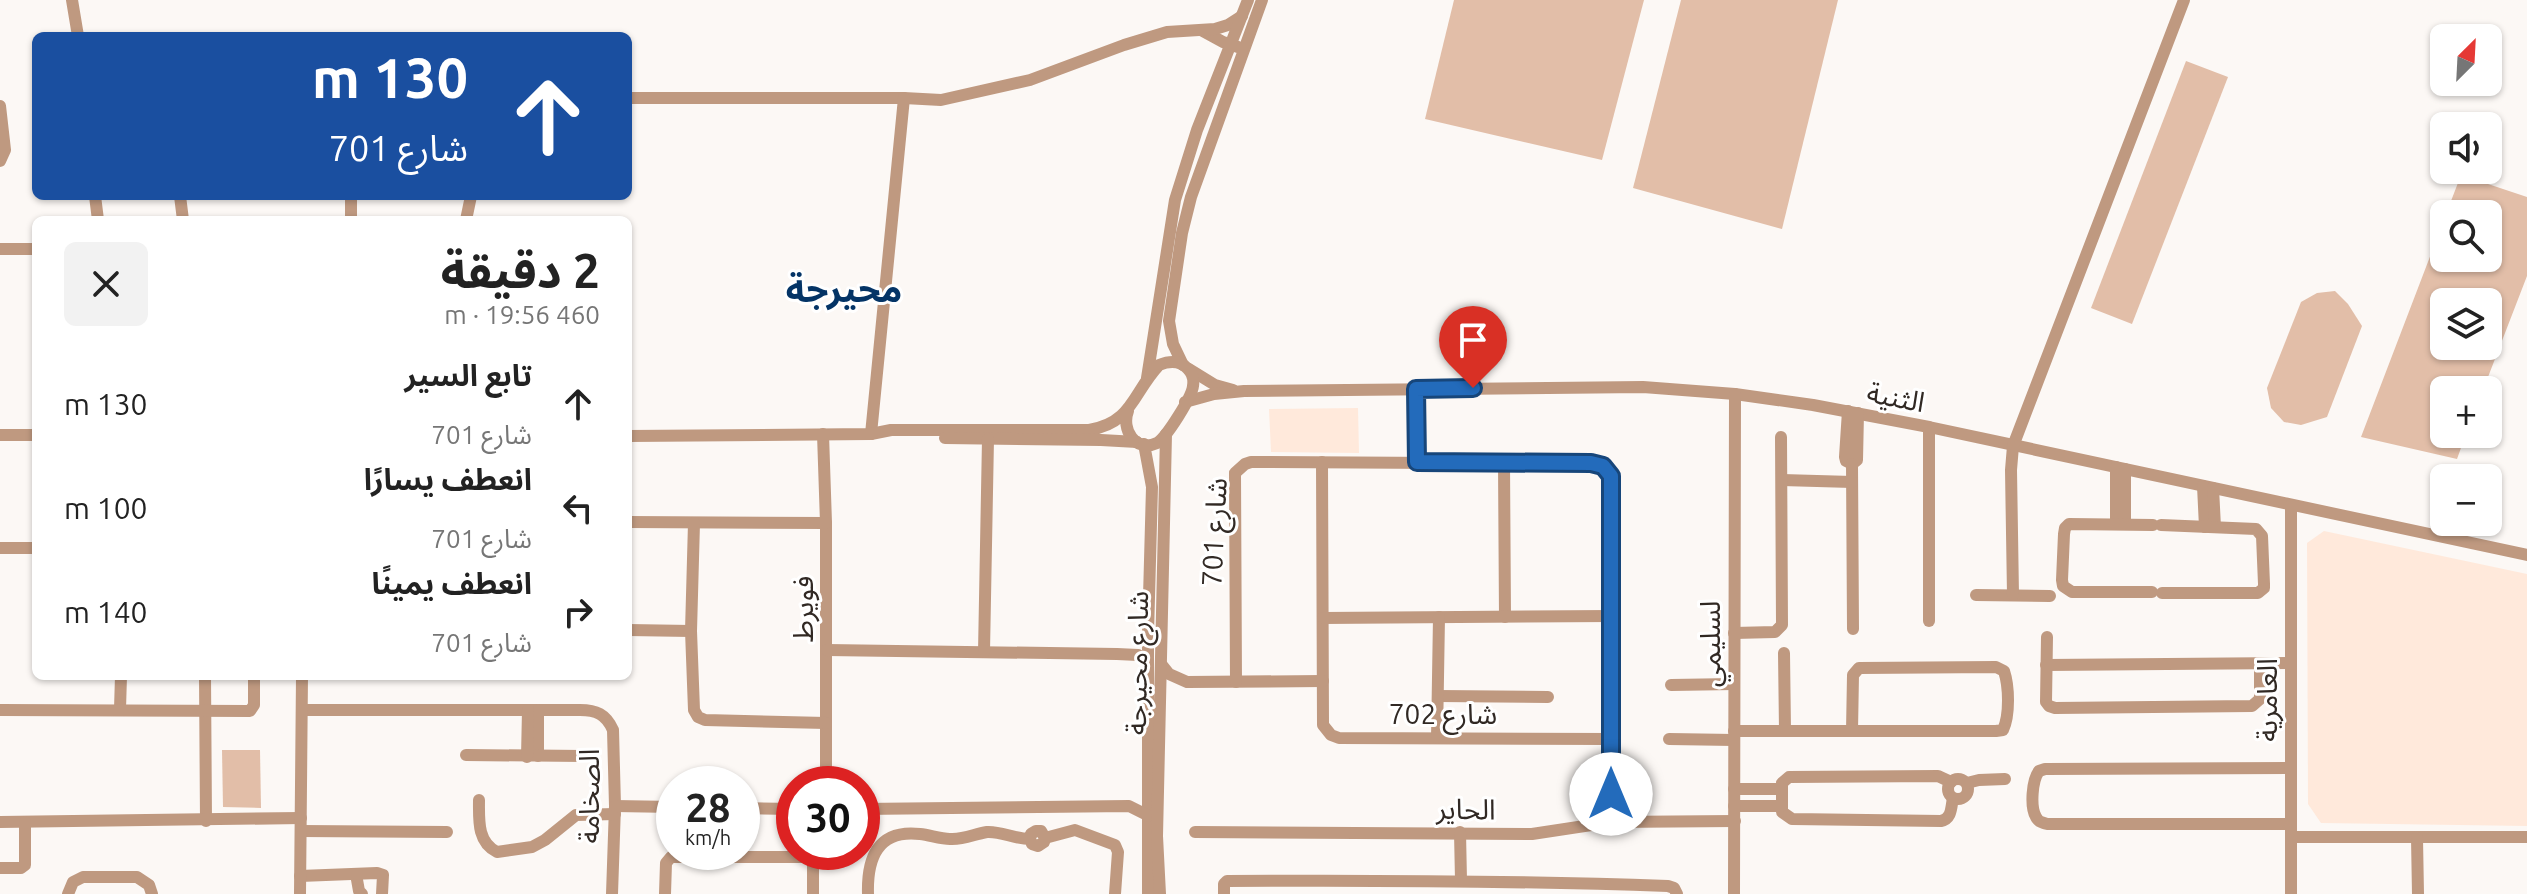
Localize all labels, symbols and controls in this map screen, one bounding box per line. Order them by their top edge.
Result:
north arrow [2430,24,2502,96]
map controls [2430,24,2502,536]
text: 130 m [312,46,468,109]
icon: ahead [496,64,600,168]
button: sound [2430,112,2502,184]
text: شارع 701 [329,127,468,168]
button: search [2430,200,2502,272]
button: close [64,242,148,326]
text: 2 دقيقة [441,243,600,297]
district label: محيرجة [786,268,902,311]
button: layers [2430,288,2502,360]
text: 460 m · 19:56 [444,300,600,329]
pin [1439,306,1507,388]
icon: arrive [1451,318,1495,362]
text: تابع السير [405,358,532,392]
street label: الثنية [1865,376,1928,417]
button: + [2430,376,2502,448]
icon: ahead [556,382,600,426]
text: 130 m [64,387,148,421]
text: شارع 701 [431,420,532,449]
text: انعطف يسارًا [364,462,532,496]
button: − [2430,464,2502,536]
street label: شارع 701 [1195,477,1238,587]
icon: left [556,486,600,530]
text: 100 m [64,491,148,525]
text: شارع 701 [431,524,532,553]
text: انعطف يمينًا [372,566,532,600]
street label: فويرط [787,576,820,642]
icon: right [556,590,600,634]
street label: شارع محيرجة [1120,591,1159,735]
text: 140 m [64,595,148,629]
street label: لسليمي [1694,601,1731,687]
text: شارع 701 [431,628,532,657]
street label: العامرية [2251,658,2284,742]
street label: شارع 702 [1389,698,1497,735]
street label: الصخامة [573,749,604,843]
position arrow [1569,752,1653,836]
speed limit sign: 30 [776,766,880,870]
text: 28 [685,785,731,830]
street label: الحاير [1435,792,1496,827]
text: km/h [685,826,731,849]

